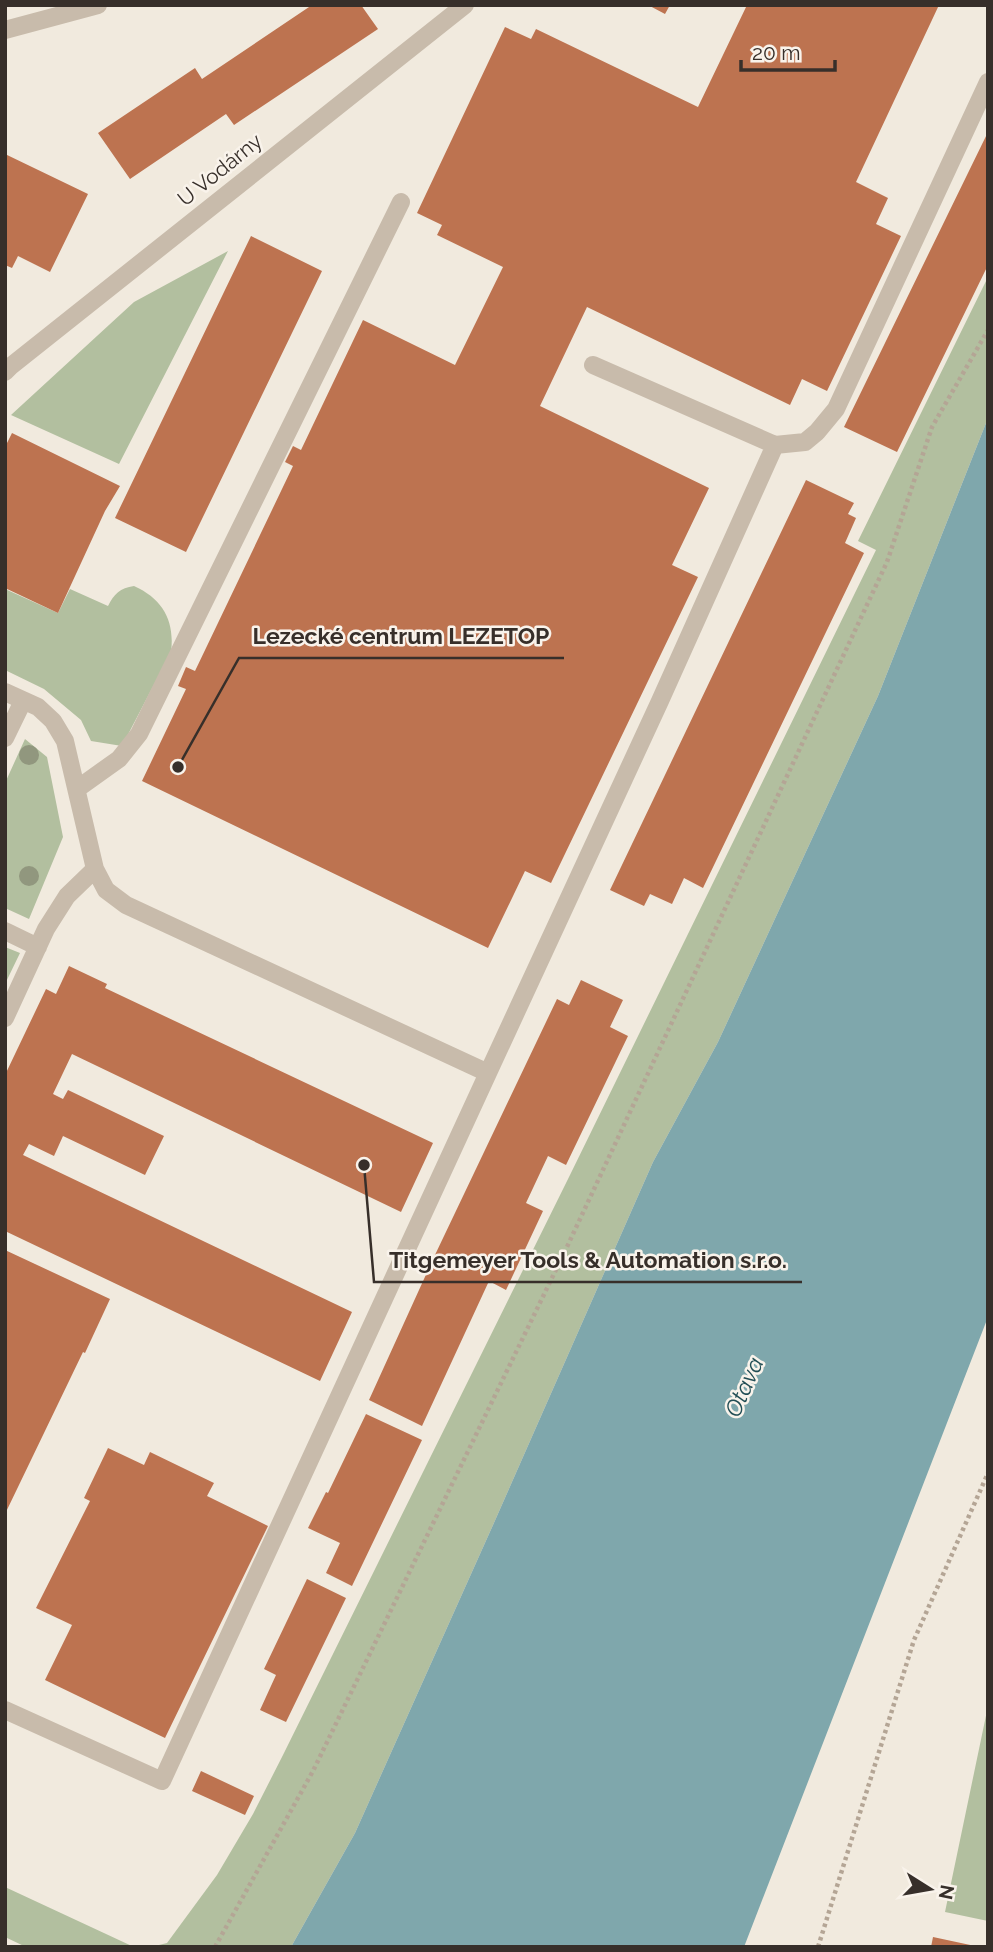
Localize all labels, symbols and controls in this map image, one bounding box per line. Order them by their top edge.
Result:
scale bar [741,28,836,72]
text: 20 m [752,40,800,65]
street label: U Vodárny [173,128,267,211]
callout: Lezecké centrum LEZETOP [239,614,564,658]
text: Lezecké centrum LEZETOP [253,622,549,649]
callout: Titgemeyer Tools & Automation s.r.o. [374,1238,802,1282]
text: Titgemeyer Tools & Automation s.r.o. [389,1246,787,1273]
water label: Otava [719,1353,769,1421]
north arrow [895,1854,965,1924]
text: N [935,1883,959,1901]

